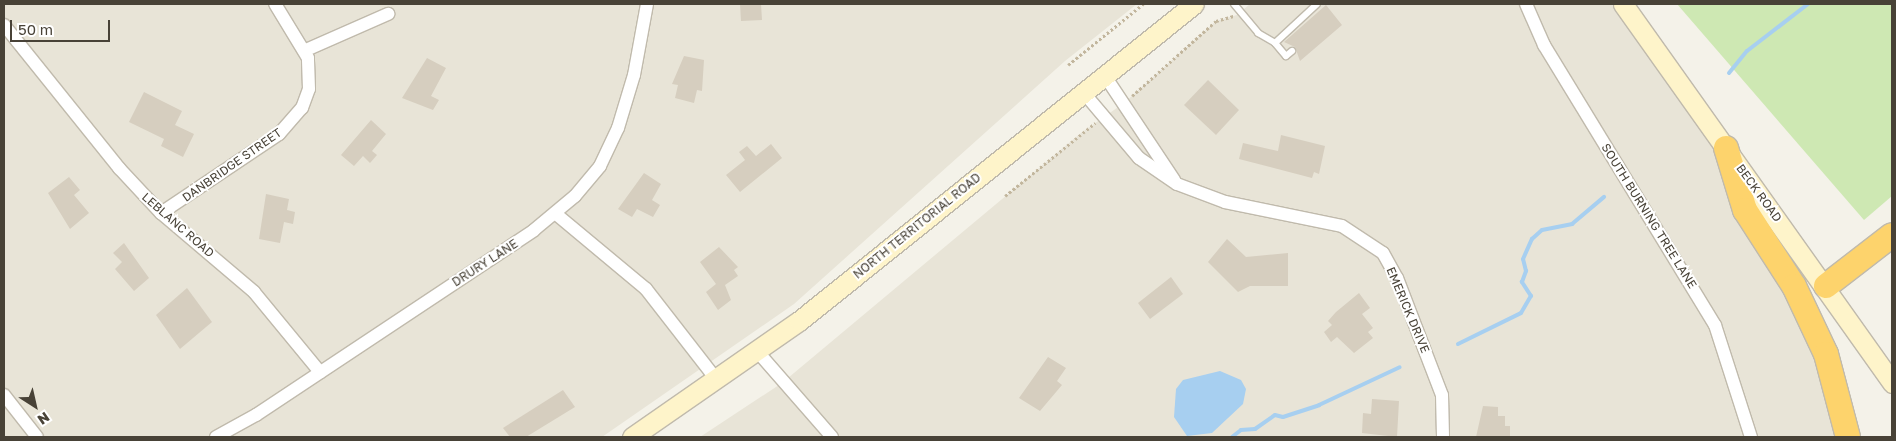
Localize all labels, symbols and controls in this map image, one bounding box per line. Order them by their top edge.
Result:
scale bar [12,10,112,42]
text: 50 m [18,20,53,38]
street label: DANBRIDGE STREET [180,125,284,205]
street label: SOUTH BURNING TREE LANE [1598,141,1700,291]
street label: BECK ROAD [1733,161,1785,225]
street label: NORTH TERRITORIAL ROAD [850,170,984,282]
street label: LEBLANC ROAD [139,190,217,260]
street label: DRURY LANE [449,236,521,290]
street label: EMERICK DRIVE [1383,265,1433,355]
north arrow [10,381,60,431]
text: N [35,409,53,429]

